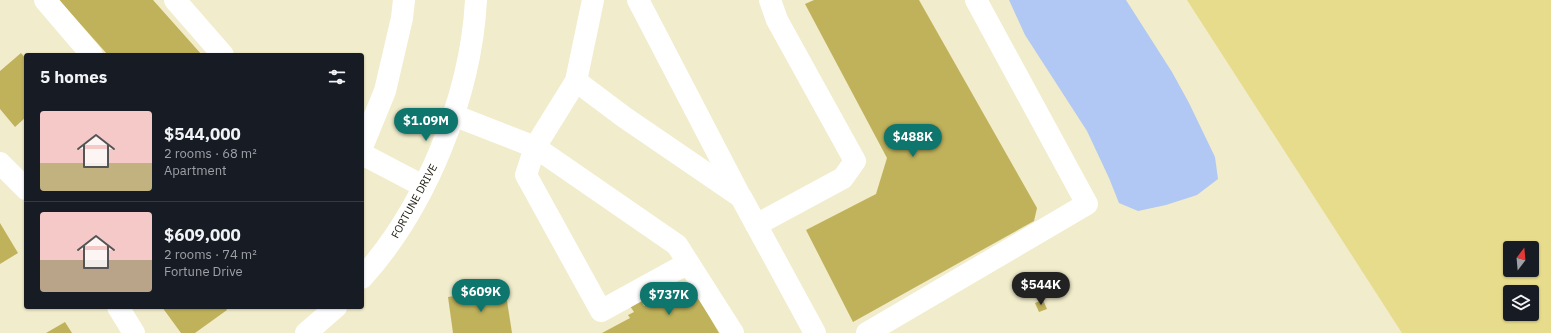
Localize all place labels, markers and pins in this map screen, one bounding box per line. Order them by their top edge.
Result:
pin: $1.09M [393,108,459,142]
pin: $488K [885,124,941,158]
pin: $544K [1013,272,1069,306]
pin: $609K [453,279,509,313]
pin: $737K [641,282,697,316]

